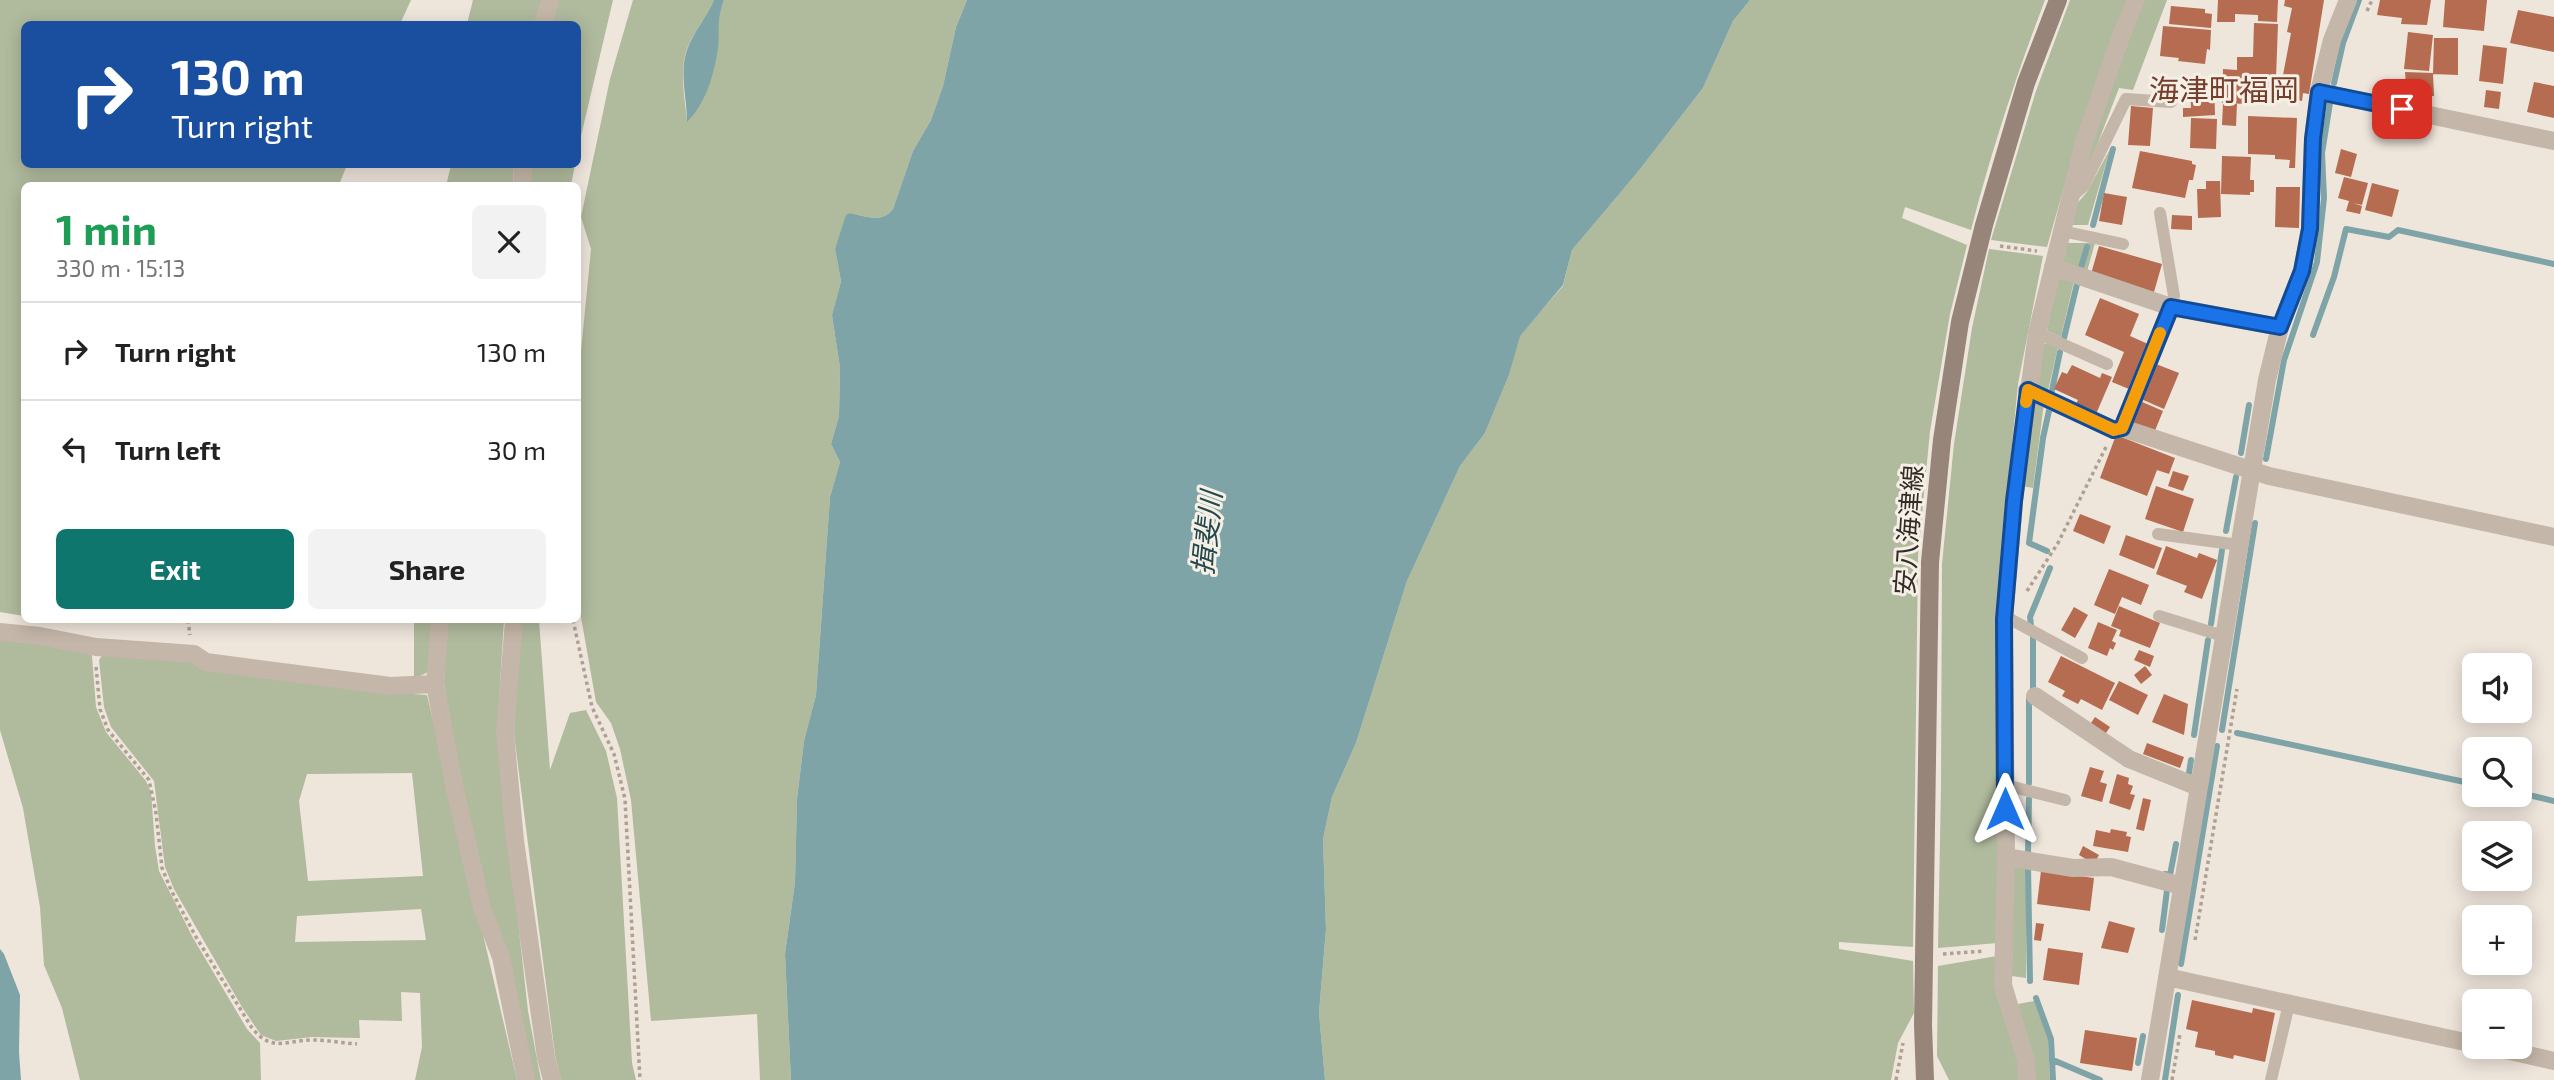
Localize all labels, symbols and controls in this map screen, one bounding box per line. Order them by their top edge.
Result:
text: 130 m [171,46,305,105]
icon: right [56,49,147,140]
district label: 海津町福岡 [2149,71,2299,107]
pin [2372,79,2432,139]
icon: arrive [2383,90,2421,128]
text: Turn right [171,106,313,144]
text: 1 min [56,203,157,253]
button: close [472,205,546,279]
text: 330 m · 15:13 [56,254,185,282]
icon: right [56,332,94,370]
text: Turn right [115,336,236,367]
text: 130 m [477,336,546,367]
icon: left [56,430,94,468]
text: Turn left [115,434,221,465]
text: 30 m [487,434,546,465]
street label: 安八海津線 [1888,464,1928,596]
water label: 揖斐川 [1185,486,1228,576]
button: Exit [56,529,294,609]
button: Share [308,529,546,609]
map controls [2462,653,2532,1059]
button: sound [2462,653,2532,723]
button: search [2462,737,2532,807]
position arrow [1968,772,2042,846]
button: layers [2462,821,2532,891]
button: + [2462,905,2532,975]
button: − [2462,989,2532,1059]

